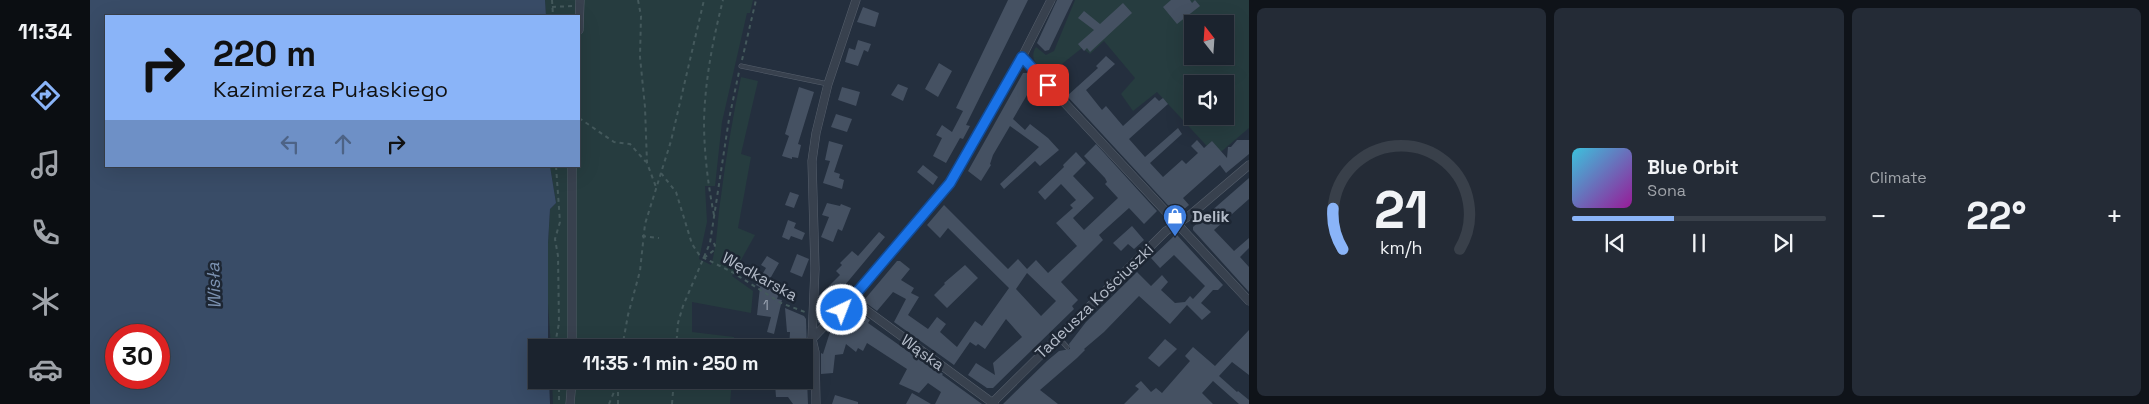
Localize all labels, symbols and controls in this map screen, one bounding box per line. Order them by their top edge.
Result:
north arrow [1184,15,1234,65]
map controls [1184,15,1234,125]
text: 11:34 [18,17,72,45]
text: 220 m [213,32,316,76]
icon: right [130,35,195,100]
pin [1027,64,1069,106]
icon: arrive [1034,71,1062,99]
text: Kazimierza Pułaskiego [213,75,448,103]
button: sound [1184,75,1234,125]
icon: directions [28,78,63,113]
icon: left [276,130,304,158]
icon: ahead [329,130,357,158]
icon: right [382,130,410,158]
icon: music [28,147,63,182]
text: Blue Orbit [1647,155,1739,180]
text: Climate [1870,167,1927,188]
text: 21 [1374,177,1429,243]
text: Sona [1647,180,1686,201]
text: 22° [1966,192,2026,240]
text: − [1870,198,1887,234]
text: + [2106,198,2123,234]
shop icon: Delik [1162,203,1188,237]
place label: Delik [1192,206,1229,227]
icon: phone [28,215,63,250]
icon: previous [1601,229,1629,257]
icon: pause [1685,229,1713,257]
icon: next [1769,229,1797,257]
text: km/h [1380,236,1423,259]
street label: Tadeusza Kościuszki [1031,239,1158,363]
street label: Wędkarska [718,247,801,306]
water label: Wisła [201,262,226,310]
position arrow [815,283,867,335]
icon: climate [28,284,63,319]
house number: 1 [763,296,769,314]
speed limit sign: 30 [105,324,170,389]
street label: Wąska [897,329,949,375]
text: 11:35 · 1 min · 250 m [583,351,758,376]
icon: car [28,352,63,387]

